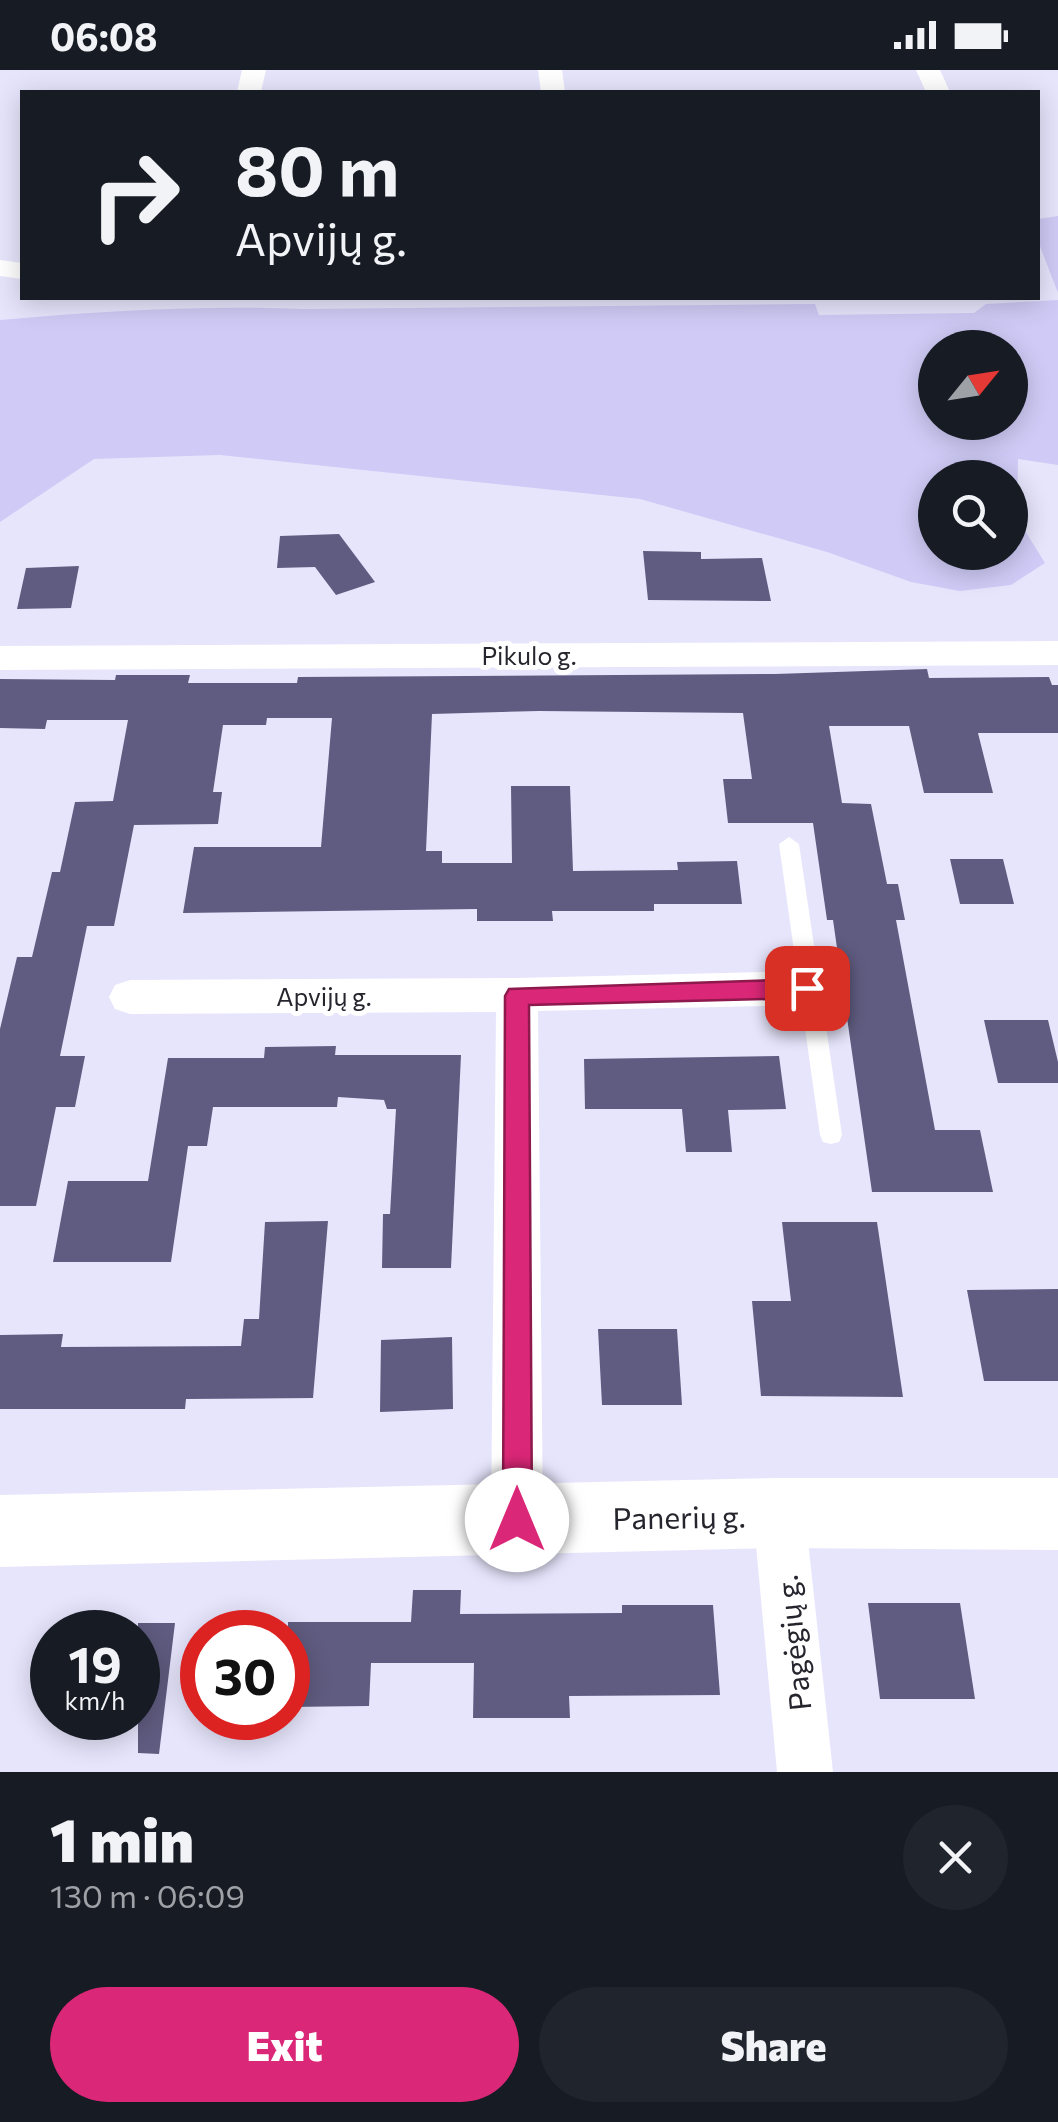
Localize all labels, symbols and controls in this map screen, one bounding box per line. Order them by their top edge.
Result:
text: 06:08 [50,12,158,59]
text: 80 m [235,125,399,210]
icon: right [70,130,200,260]
text: Apvijų g. [235,210,407,265]
north arrow [918,330,1028,440]
map controls [918,330,1028,570]
button: search [918,460,1028,570]
street label: Pikulo g. [481,640,577,670]
pin [765,946,850,1031]
icon: arrive [780,961,835,1016]
street label: Apvijų g. [276,981,372,1011]
position arrow [465,1468,569,1572]
street label: Panerių g. [612,1496,746,1536]
street label: Pagėgių g. [766,1573,818,1713]
speed limit sign: 30 [180,1610,310,1740]
text: 19 [68,1632,122,1693]
text: km/h [65,1685,125,1715]
text: 1 min [50,1801,194,1874]
button: close [903,1805,1008,1910]
text: 130 m · 06:09 [50,1875,245,1915]
button: Exit [50,1987,519,2102]
button: Share [539,1987,1008,2102]

